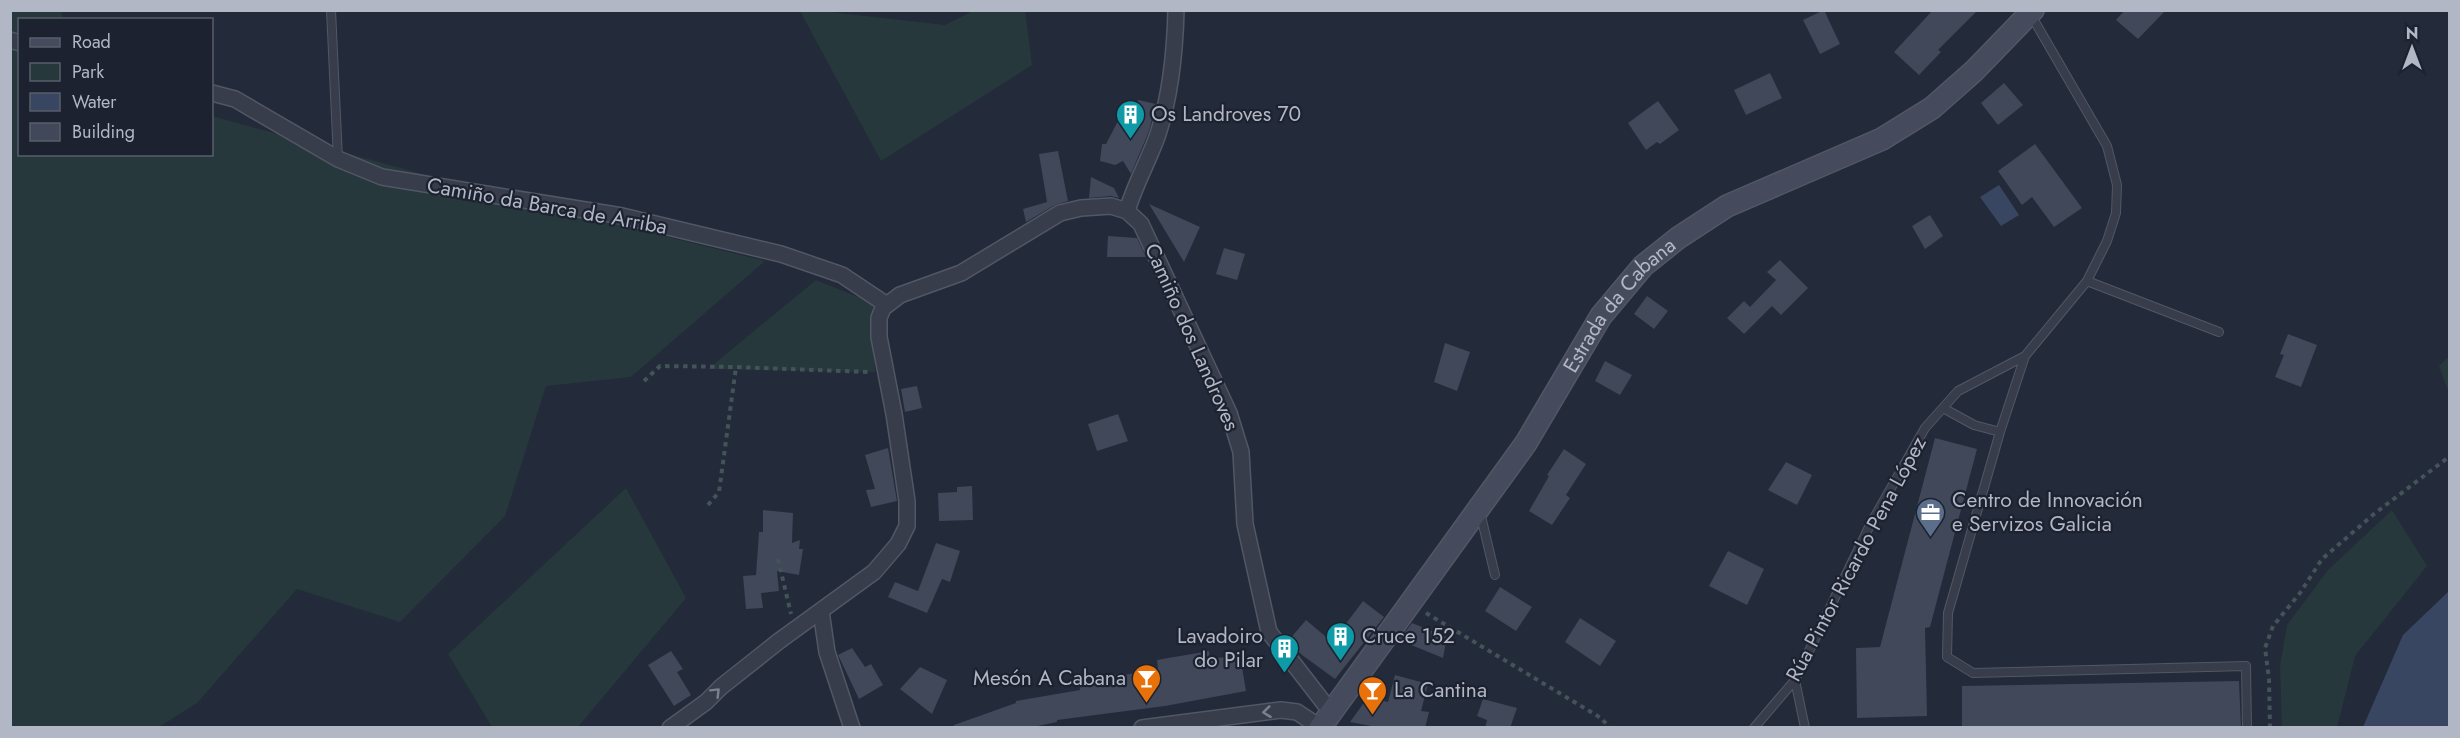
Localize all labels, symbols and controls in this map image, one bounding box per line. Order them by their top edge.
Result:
legend [18,18,213,156]
north arrow [2382,18,2442,78]
text: N [2406,22,2418,45]
text: Road [72,29,111,55]
text: Park [72,59,104,85]
text: Water [72,89,117,115]
building icon: Os Landroves 70 [1114,98,1146,140]
place label: Os Landroves 70 [1151,99,1301,129]
text: Building [72,119,135,145]
street label: Camiño da Barca de Arriba [424,170,670,242]
street label: Estrada da Cabana [1556,231,1682,378]
street label: Camiño dos Landroves [1137,239,1247,435]
street label: Rúa Pintor Ricardo Pena López [1779,431,1934,687]
place label: Centro de Innovación e Servizos Galicia [1952,485,2143,539]
office icon: Centro de Innovación e Servizos Galicia [1915,496,1947,538]
building icon: Cruce 152 [1325,620,1357,662]
place label: Lavadoiro do Pilar [1177,621,1264,675]
place label: Cruce 152 [1362,621,1455,651]
building icon: Lavadoiro do Pilar [1268,632,1300,674]
bar icon: Mesón A Cabana [1131,662,1163,704]
place label: Mesón A Cabana [973,663,1126,693]
bar icon: La Cantina [1357,674,1389,716]
place label: La Cantina [1394,675,1487,705]
one-way arrow [709,689,720,700]
one-way arrow [1262,705,1271,717]

